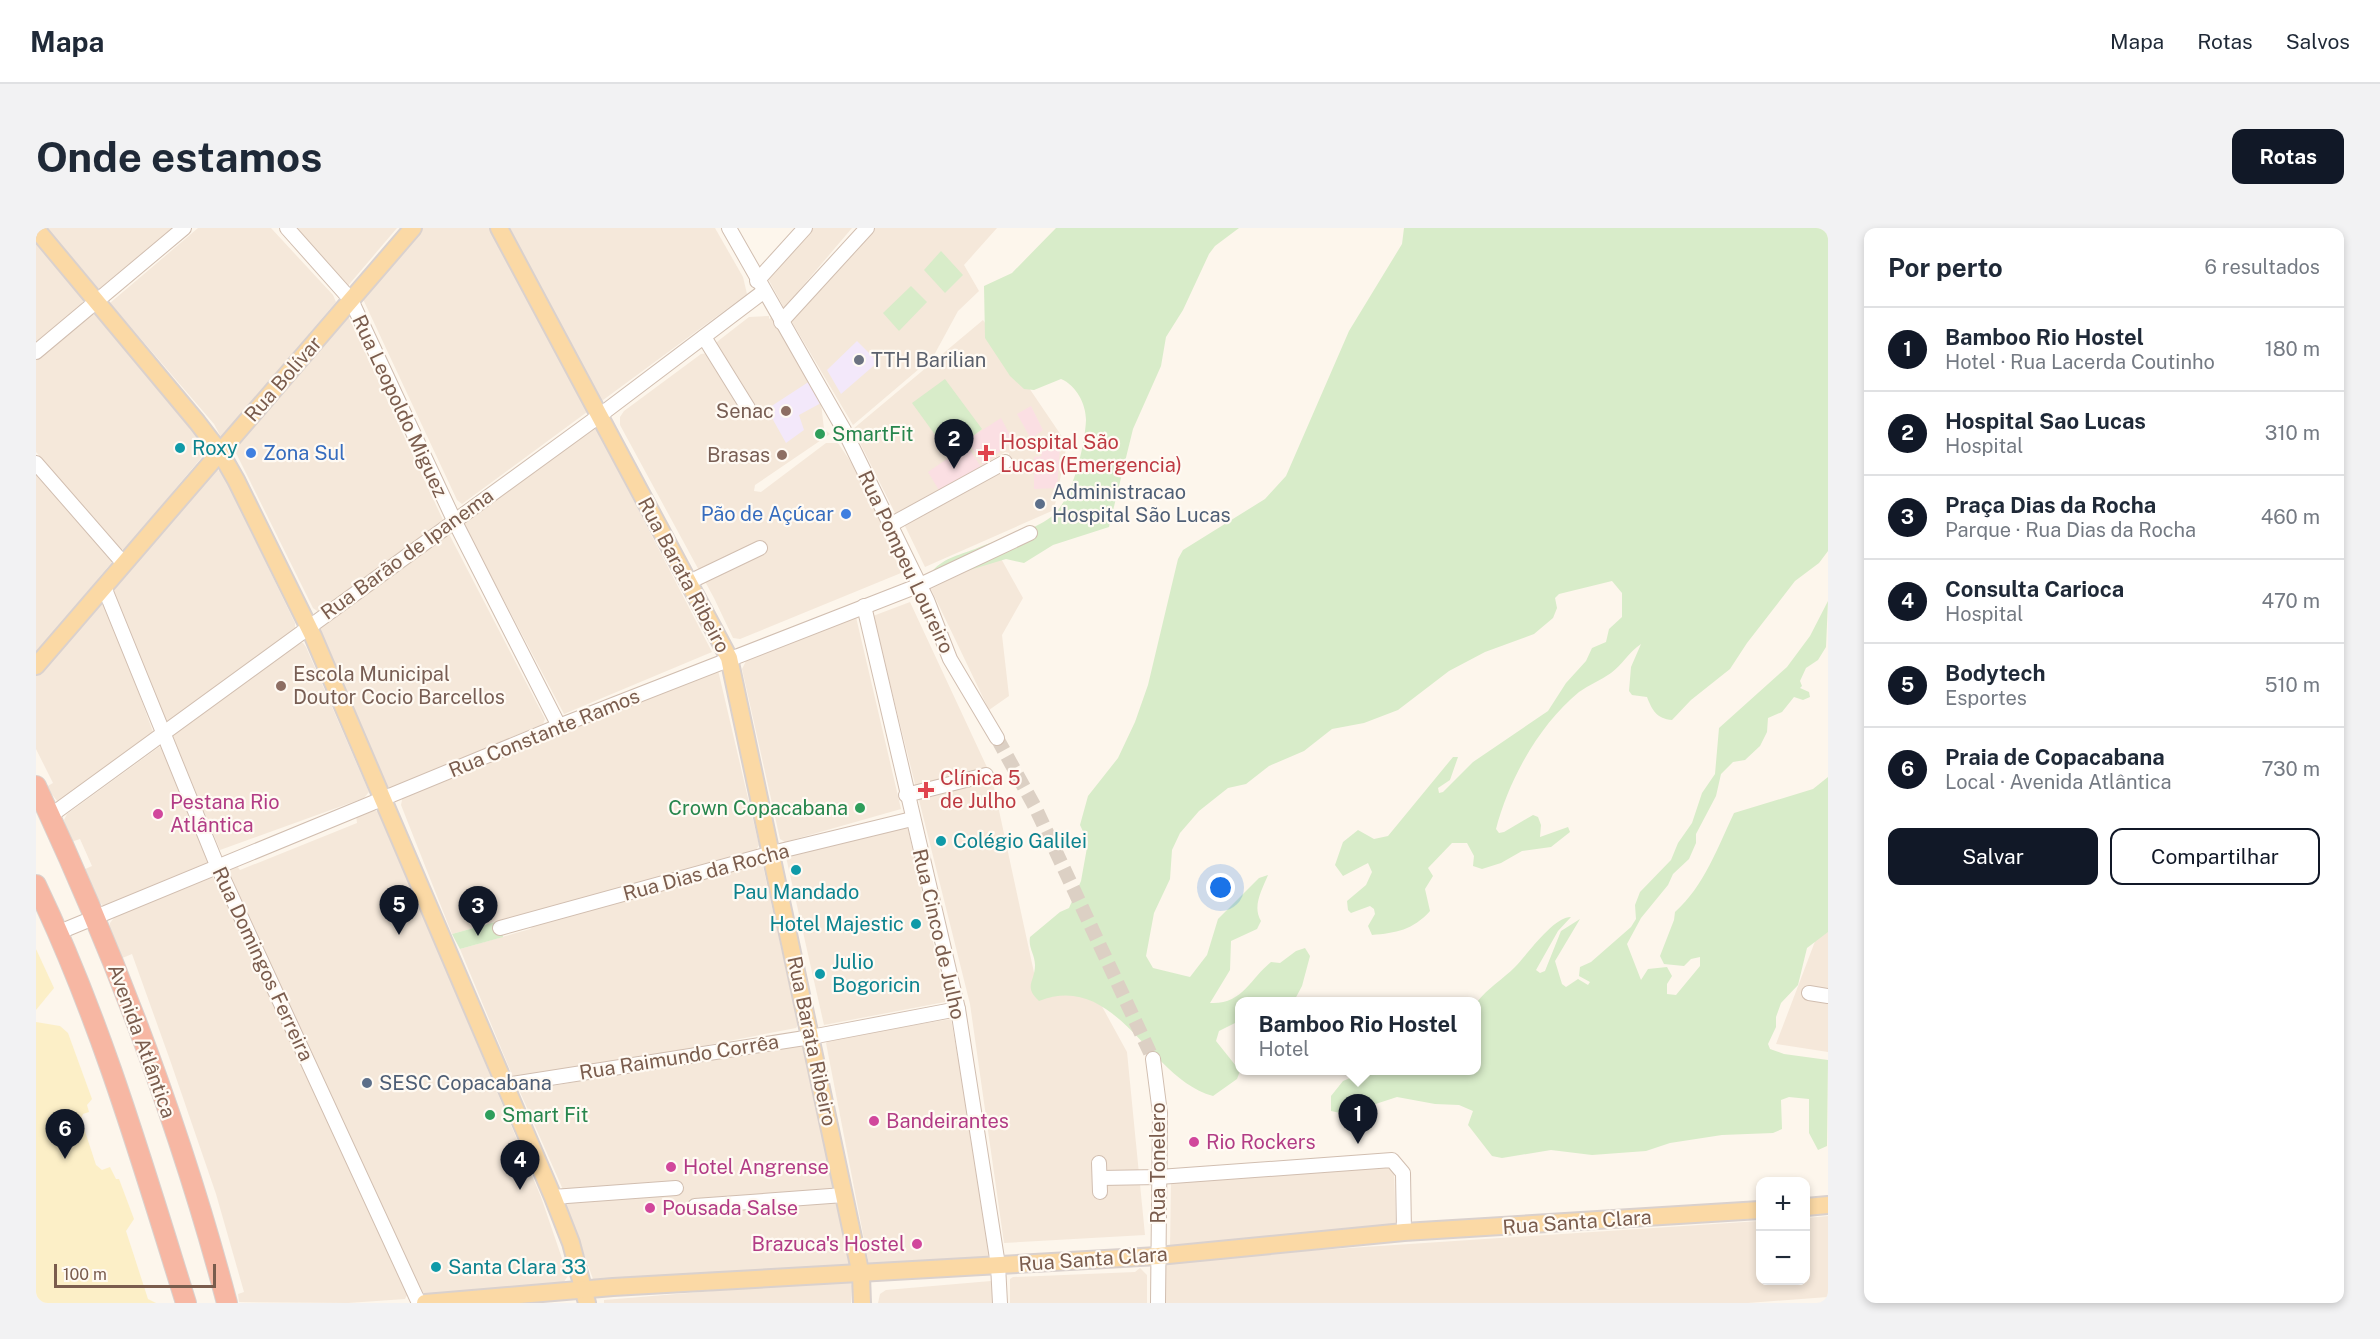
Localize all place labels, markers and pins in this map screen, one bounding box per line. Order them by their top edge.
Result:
place label: TTH Barilian [871,348,986,372]
marker: TTH Barilian [852,353,866,367]
place label: Senac [716,399,774,423]
marker: Senac [779,404,793,418]
pin: 2 [934,420,974,469]
place label: SmartFit [832,422,914,446]
marker: SmartFit [813,427,827,441]
place label: Hospital São Lucas (Emergencia) [1000,430,1182,477]
place label: Roxy [192,436,238,460]
marker: Roxy [173,441,187,455]
place label: Zona Sul [263,441,345,465]
place label: Brasas [707,443,770,467]
marker: Hospital São Lucas (Emergencia) [977,444,995,462]
marker: Zona Sul [244,446,258,460]
marker: Brasas [775,448,789,462]
place label: Administracao Hospital São Lucas [1052,480,1231,527]
marker: Administracao Hospital São Lucas [1033,497,1047,511]
place label: Pão de Açúcar [701,502,834,526]
marker: Pão de Açúcar [839,507,853,521]
place label: Escola Municipal Doutor Cocio Barcellos [293,662,505,709]
marker: Escola Municipal Doutor Cocio Barcellos [274,679,288,693]
place label: Clínica 5 de Julho [940,766,1021,813]
marker: Clínica 5 de Julho [917,781,935,799]
place label: Pestana Rio Atlântica [170,790,280,837]
place label: Crown Copacabana [668,796,848,820]
marker: Crown Copacabana [853,801,867,815]
marker: Pestana Rio Atlântica [151,807,165,821]
place label: Colégio Galilei [953,829,1087,853]
marker: Colégio Galilei [934,834,948,848]
marker: Pau Mandado [789,863,803,877]
place label: Pau Mandado [733,880,859,904]
pin: 5 [380,886,418,935]
pin: 3 [458,886,498,936]
place label: Hotel Majestic [769,912,904,936]
marker: Hotel Majestic [909,917,923,931]
place label: Julio Bogoricin [832,950,920,997]
marker: Julio Bogoricin [813,967,827,981]
place label: SESC Copacabana [379,1071,552,1095]
marker: SESC Copacabana [360,1076,374,1090]
pin: 1 [1338,1094,1378,1144]
place label: Smart Fit [502,1103,589,1127]
marker: Smart Fit [483,1108,497,1122]
place label: Bandeirantes [886,1109,1009,1133]
pin: 6 [45,1110,84,1159]
marker: Bandeirantes [867,1114,881,1128]
place label: Rio Rockers [1206,1130,1316,1154]
marker: Rio Rockers [1187,1135,1201,1149]
pin: 4 [500,1140,540,1190]
place label: Hotel Angrense [683,1155,829,1179]
marker: Hotel Angrense [664,1160,678,1174]
place label: Pousada Salse [662,1196,798,1220]
marker: Pousada Salse [643,1201,657,1215]
place label: Brazuca's Hostel [752,1232,905,1256]
marker: Brazuca's Hostel [910,1237,924,1251]
place label: Santa Clara 33 [448,1255,586,1279]
marker: Santa Clara 33 [429,1260,443,1274]

